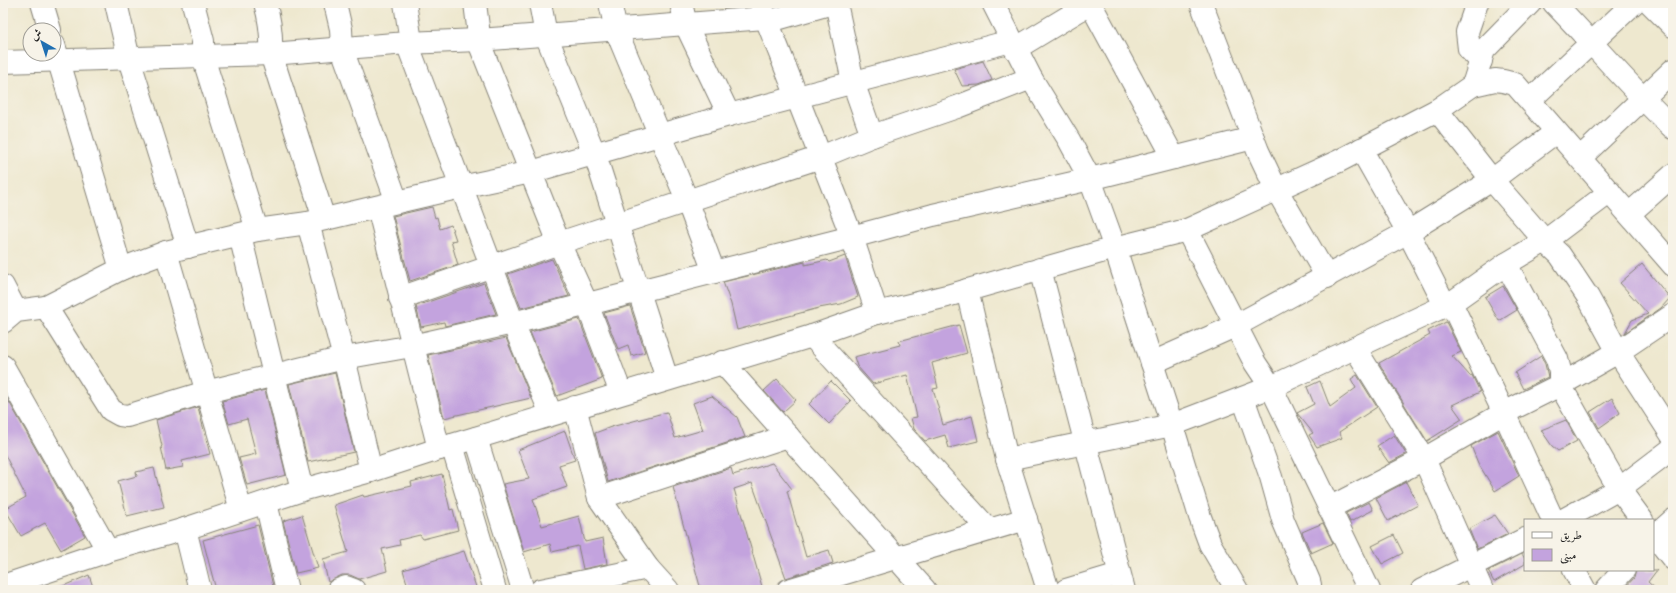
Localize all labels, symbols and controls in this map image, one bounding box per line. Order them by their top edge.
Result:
north arrow [22,22,62,62]
text: ش [27,25,44,43]
legend [1524,519,1654,571]
text: طريق [1560,527,1582,543]
text: مبنى [1560,547,1576,564]

